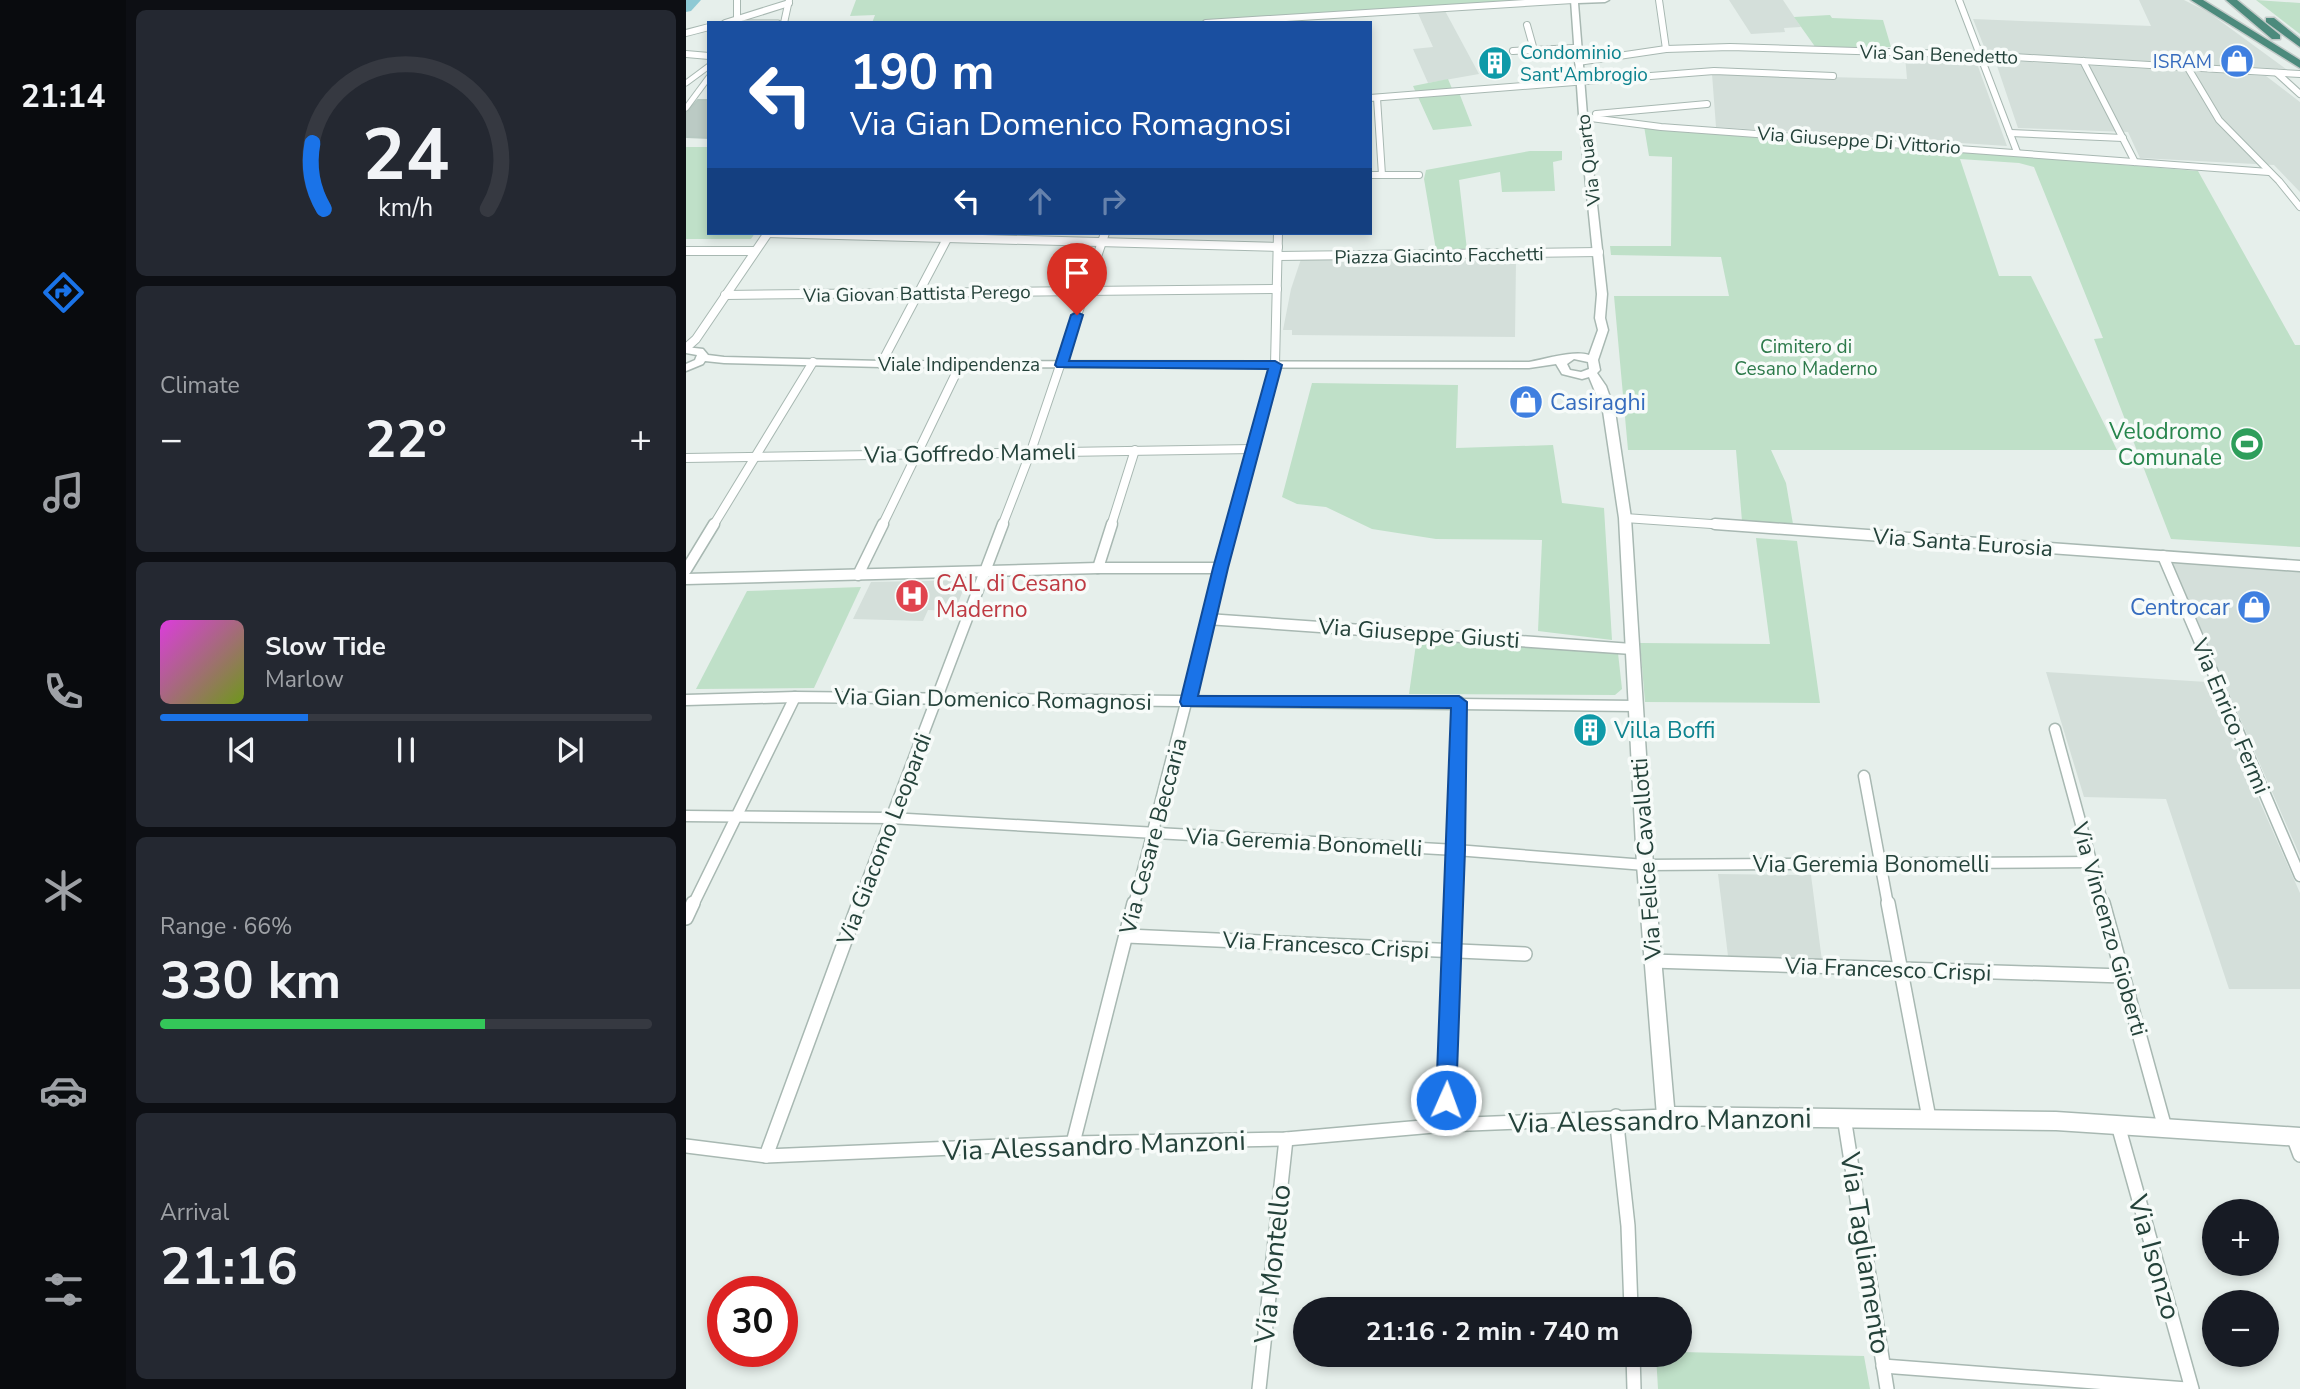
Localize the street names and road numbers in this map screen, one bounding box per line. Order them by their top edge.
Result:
street label: Via San Benedetto [1858,39,2019,71]
street label: Via Quarto [1570,113,1608,208]
street label: Via Giuseppe Di Vittorio [1755,121,1962,161]
street label: Piazza Giacinto Facchetti [1334,241,1544,271]
street label: Via Giovan Battista Perego [802,279,1031,309]
street label: Viale Indipendenza [877,352,1040,378]
street label: Via Goffredo Mameli [863,436,1076,471]
street label: Via Santa Eurosia [1871,521,2054,564]
street label: Via Giuseppe Giusti [1316,611,1521,656]
street label: Via Enrico Fermi [2183,633,2277,799]
street label: Via Gian Domenico Romagnosi [833,681,1152,718]
street label: Via Giacomo Leopardi [829,729,939,951]
street label: Via Cesare Beccaria [1112,734,1195,939]
street label: Via Felice Cavallotti [1624,757,1669,962]
street label: Via Vincenzo Gioberti [2064,818,2155,1040]
street label: Via Geremia Bonomelli [1184,821,1423,864]
street label: Via Geremia Bonomelli [1752,849,1989,880]
street label: Via Francesco Crispi [1221,925,1430,966]
street label: Via Francesco Crispi [1783,950,1992,989]
street label: Via Alessandro Manzoni [1507,1099,1812,1143]
street label: Via Alessandro Manzoni [941,1122,1246,1170]
street label: Via Tagliamento [1830,1149,1900,1357]
street label: Via Montello [1246,1183,1300,1347]
street label: Via Isonzo [2118,1189,2190,1324]

